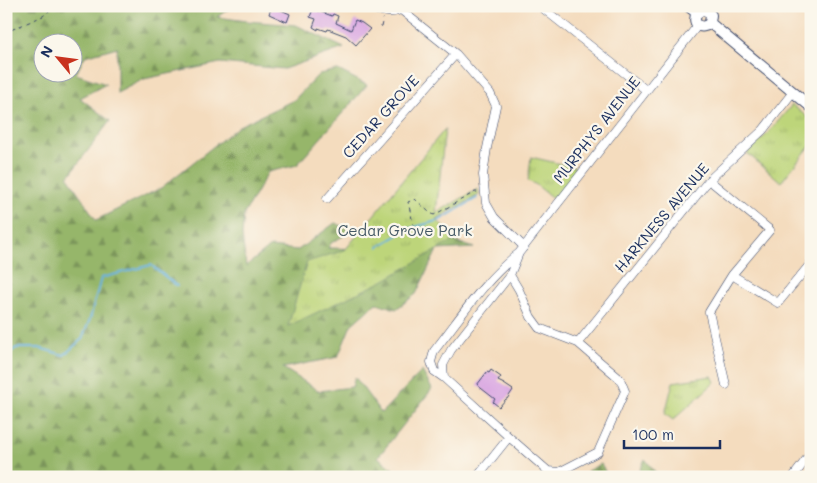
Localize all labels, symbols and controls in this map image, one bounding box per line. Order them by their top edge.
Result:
north arrow [32,32,82,82]
text: N [35,42,57,61]
street label: CEDAR GROVE [338,70,423,162]
street label: MURPHYS AVENUE [548,71,645,187]
street label: HARKNESS AVENUE [609,158,713,276]
park label: Cedar Grove Park [338,220,472,240]
scale bar [624,418,721,450]
text: 100 m [632,424,674,444]

